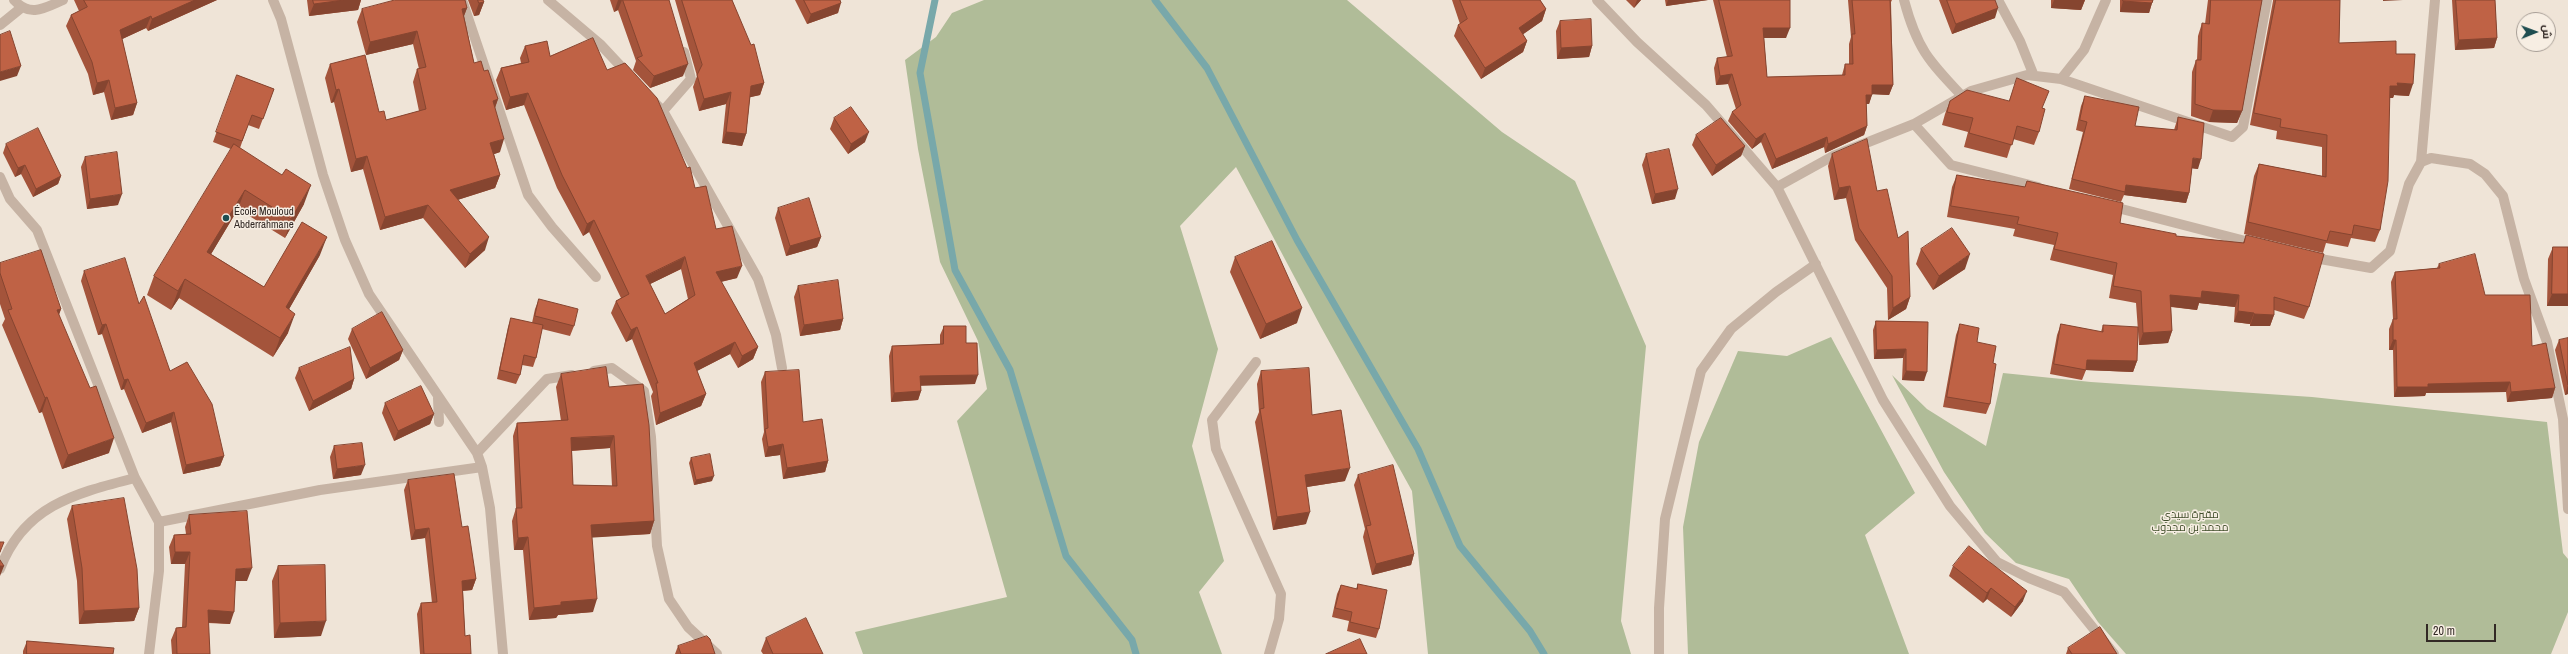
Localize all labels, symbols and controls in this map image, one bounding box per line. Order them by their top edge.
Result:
north arrow [2516,12,2556,52]
text: ش [2540,25,2554,39]
place label: École Mouloud Abderrahmane [234,205,294,231]
marker: École Mouloud Abderrahmane [221,213,231,223]
park label: مقبرة سيدي محمد بن مجدوب [2152,508,2228,534]
scale bar [2428,616,2498,642]
text: 20 m [2433,623,2455,639]

